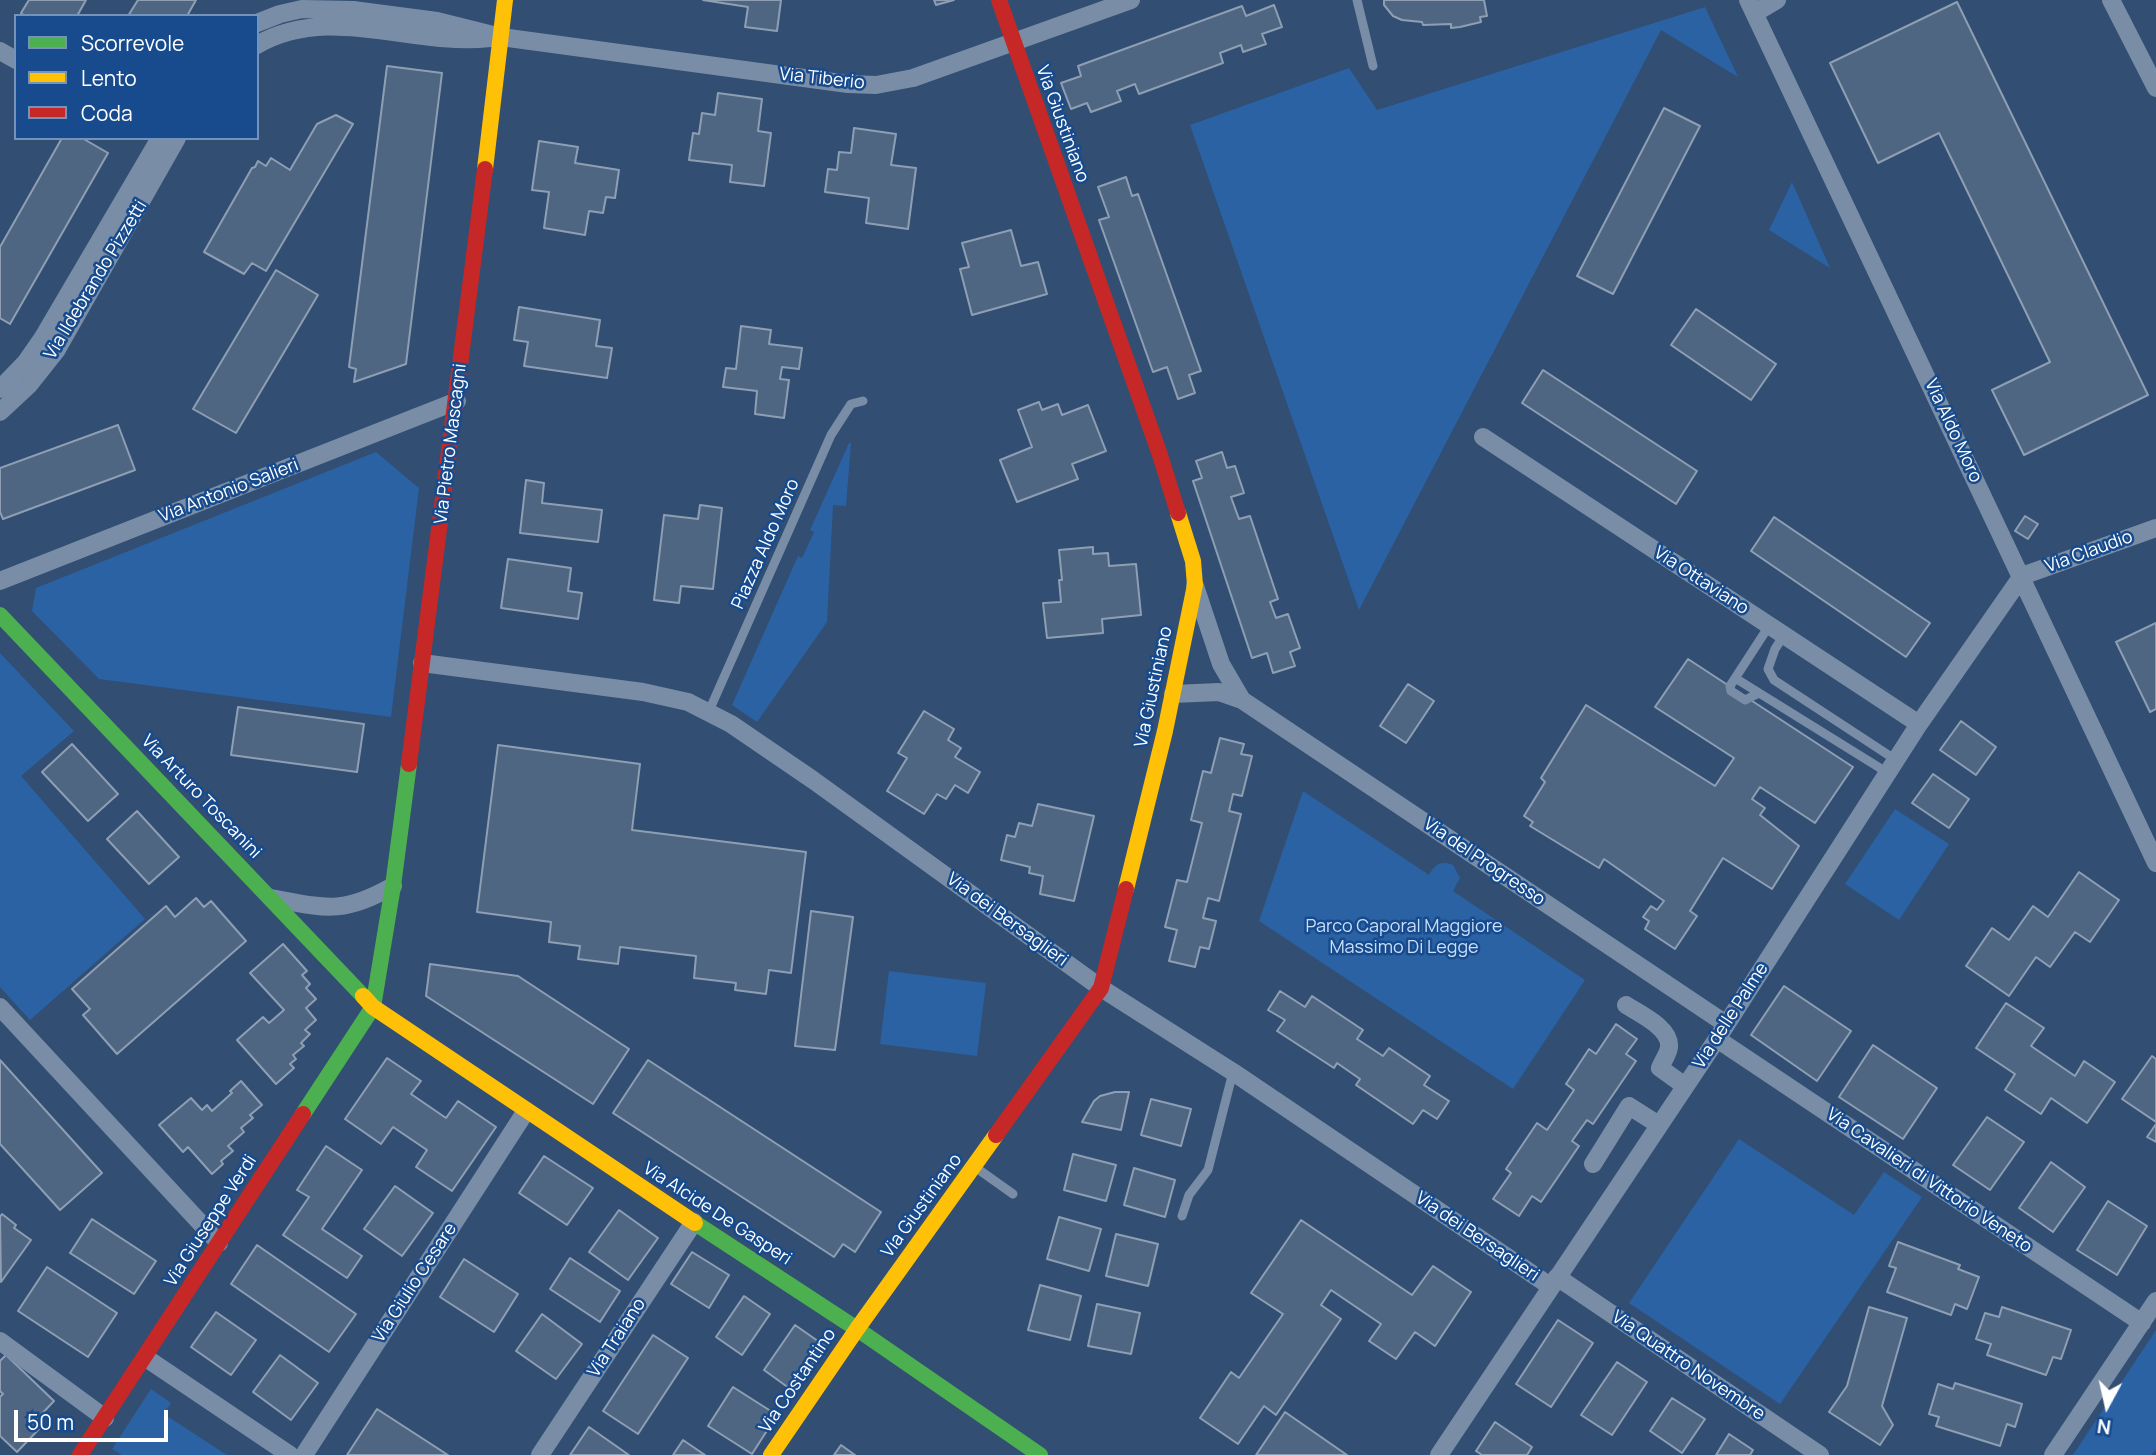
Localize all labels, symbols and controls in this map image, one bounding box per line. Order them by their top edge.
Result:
legend [14,14,259,140]
text: Scorrevole [81,29,184,57]
street label: Via Giustiniano [1031,63,1093,185]
text: Lento [81,64,137,92]
street label: Via Tiberio [778,64,866,94]
text: Coda [81,99,133,127]
street label: Via Ildebrando Pizzetti [40,197,152,363]
street label: Via Pietro Mascagni [430,362,472,526]
street label: Via Aldo Moro [1920,376,1986,486]
street label: Via Antonio Salieri [156,454,302,528]
street label: Piazza Aldo Moro [728,475,804,613]
street label: Via Claudio [2042,526,2136,578]
street label: Via Ottaviano [1649,542,1753,620]
street label: Via Giustiniano [1131,625,1177,749]
street label: Via Arturo Toscanini [136,731,266,863]
street label: Via del Progresso [1419,813,1549,911]
street label: Via dei Bersaglieri [942,869,1072,971]
park label: Parco Caporal Maggiore Massimo Di Legge [1306,916,1502,958]
street label: Via delle Palme [1689,959,1773,1073]
street label: Via Cavalieri di Vittorio Veneto [1822,1104,2036,1258]
street label: Via Giustiniano [877,1150,967,1262]
street label: Via Giuseppe Verdi [160,1151,262,1291]
street label: Via Alcide De Gasperi [639,1158,795,1270]
street label: Via dei Bersaglieri [1411,1188,1543,1286]
street label: Via Giulio Cesare [368,1219,462,1347]
street label: Via Traiano [584,1294,650,1382]
street label: Via Quattro Novembre [1607,1307,1769,1425]
street label: Via Costantino [755,1324,841,1438]
north arrow [2072,1371,2142,1441]
scale bar [18,1396,172,1440]
text: 50 m [27,1408,74,1436]
text: N [2096,1413,2113,1441]

